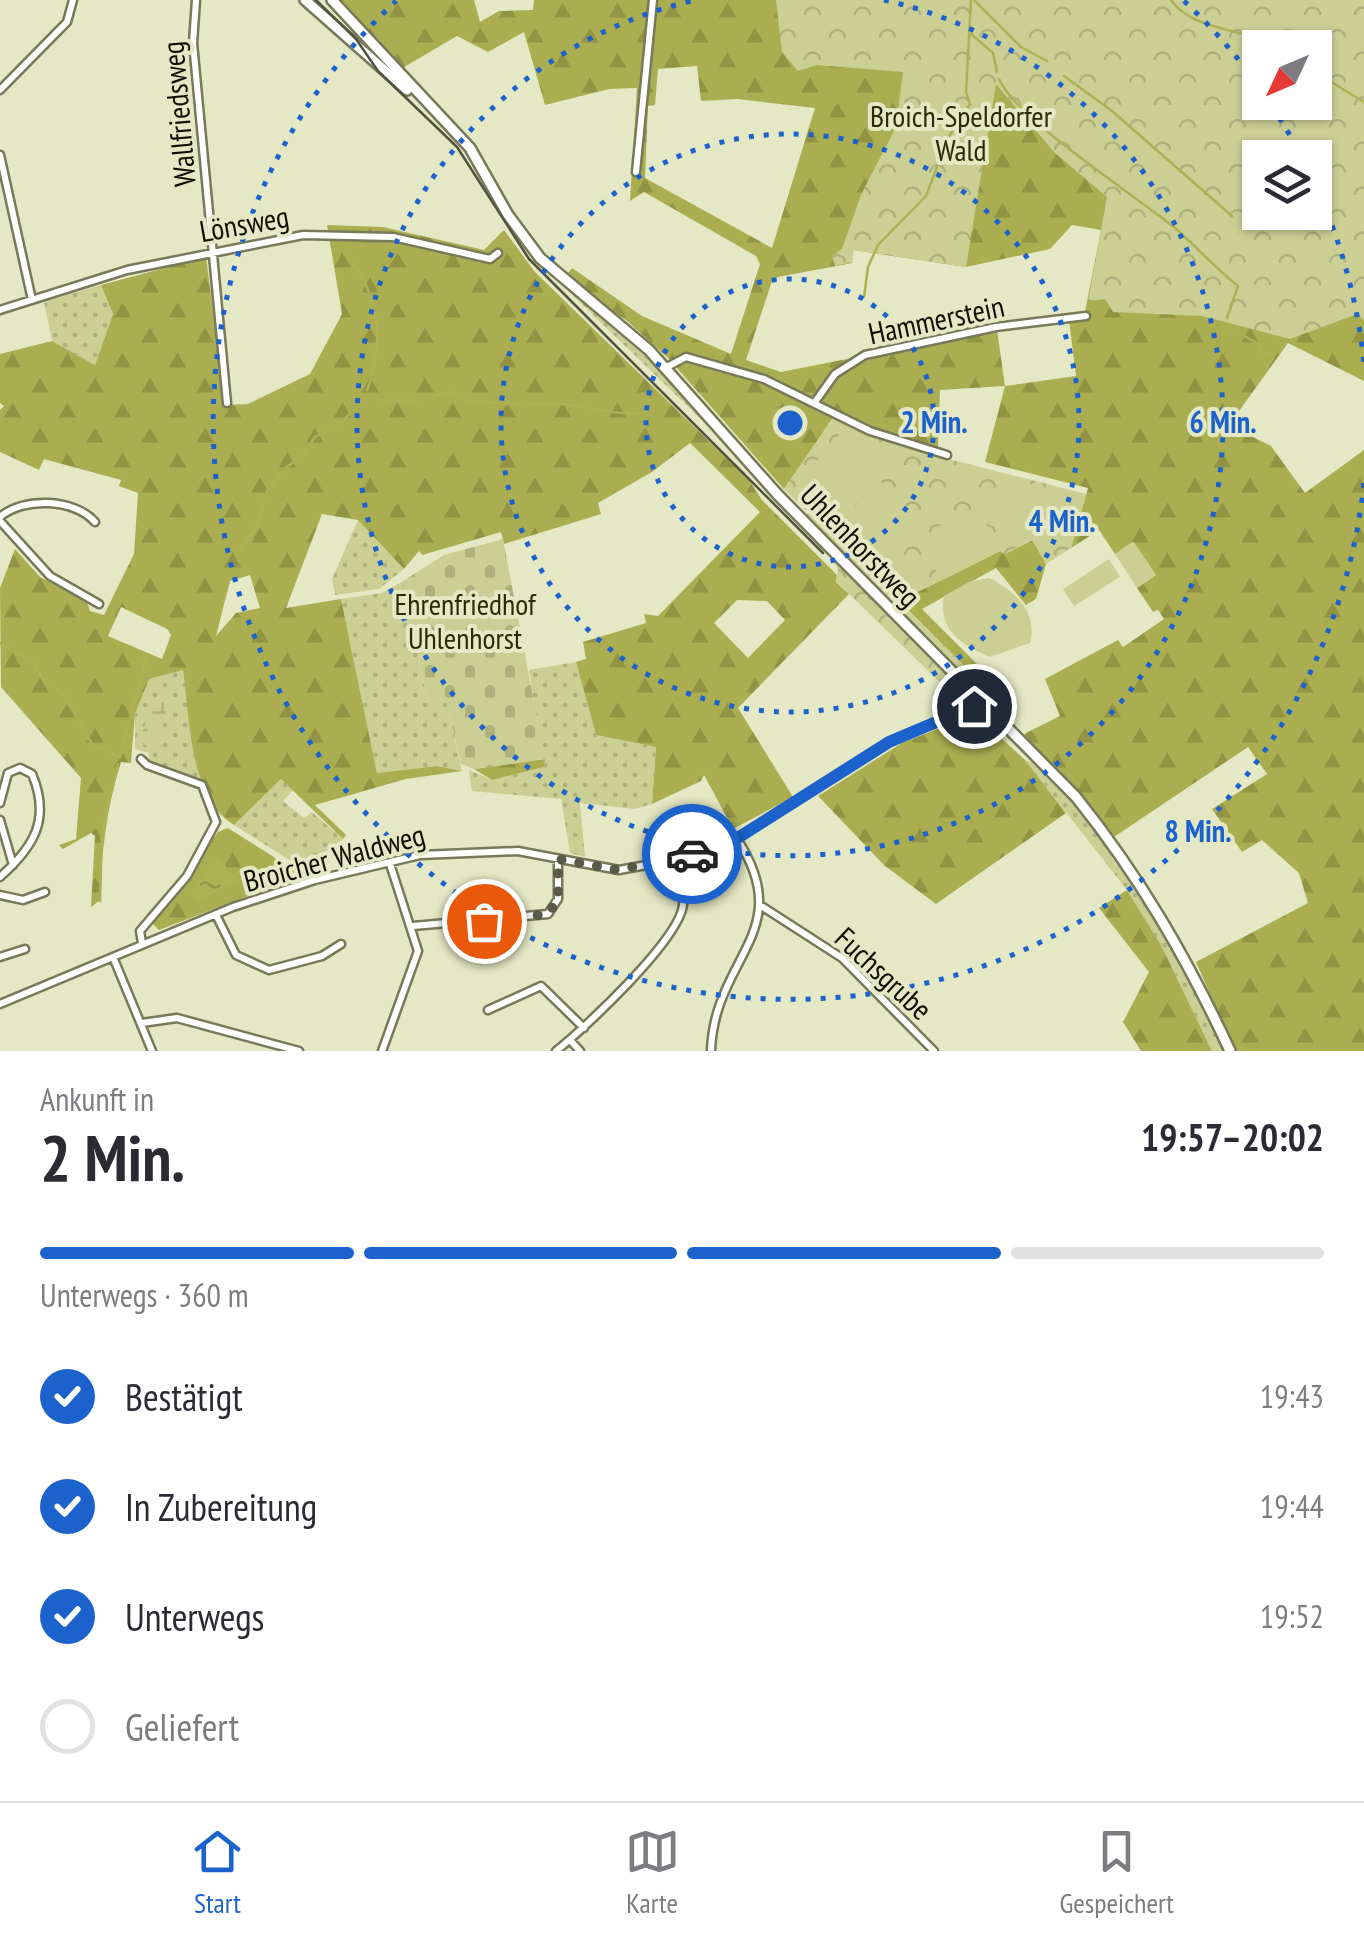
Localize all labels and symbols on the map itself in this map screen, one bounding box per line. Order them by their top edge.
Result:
north arrow [1242,30,1332,120]
street label: Wallfriedsweg [152,40,204,188]
park label: Broich-Speldorfer Wald [870,96,1053,169]
street label: Lönsweg [196,196,292,250]
street label: Hammerstein [864,286,1008,352]
text: 2 Min. [901,402,968,441]
text: 6 Min. [1190,402,1257,441]
centre of rings [772,405,808,441]
street label: Uhlenhorstweg [793,475,929,615]
text: 4 Min. [1029,501,1096,540]
park label: Ehrenfriedhof Uhlenhorst [394,584,537,657]
pin [932,664,1017,749]
courier [642,804,742,904]
text: 8 Min. [1165,811,1232,850]
street label: Broicher Waldweg [239,814,429,900]
pin [442,879,527,964]
street label: Fuchsgrube [827,918,941,1028]

